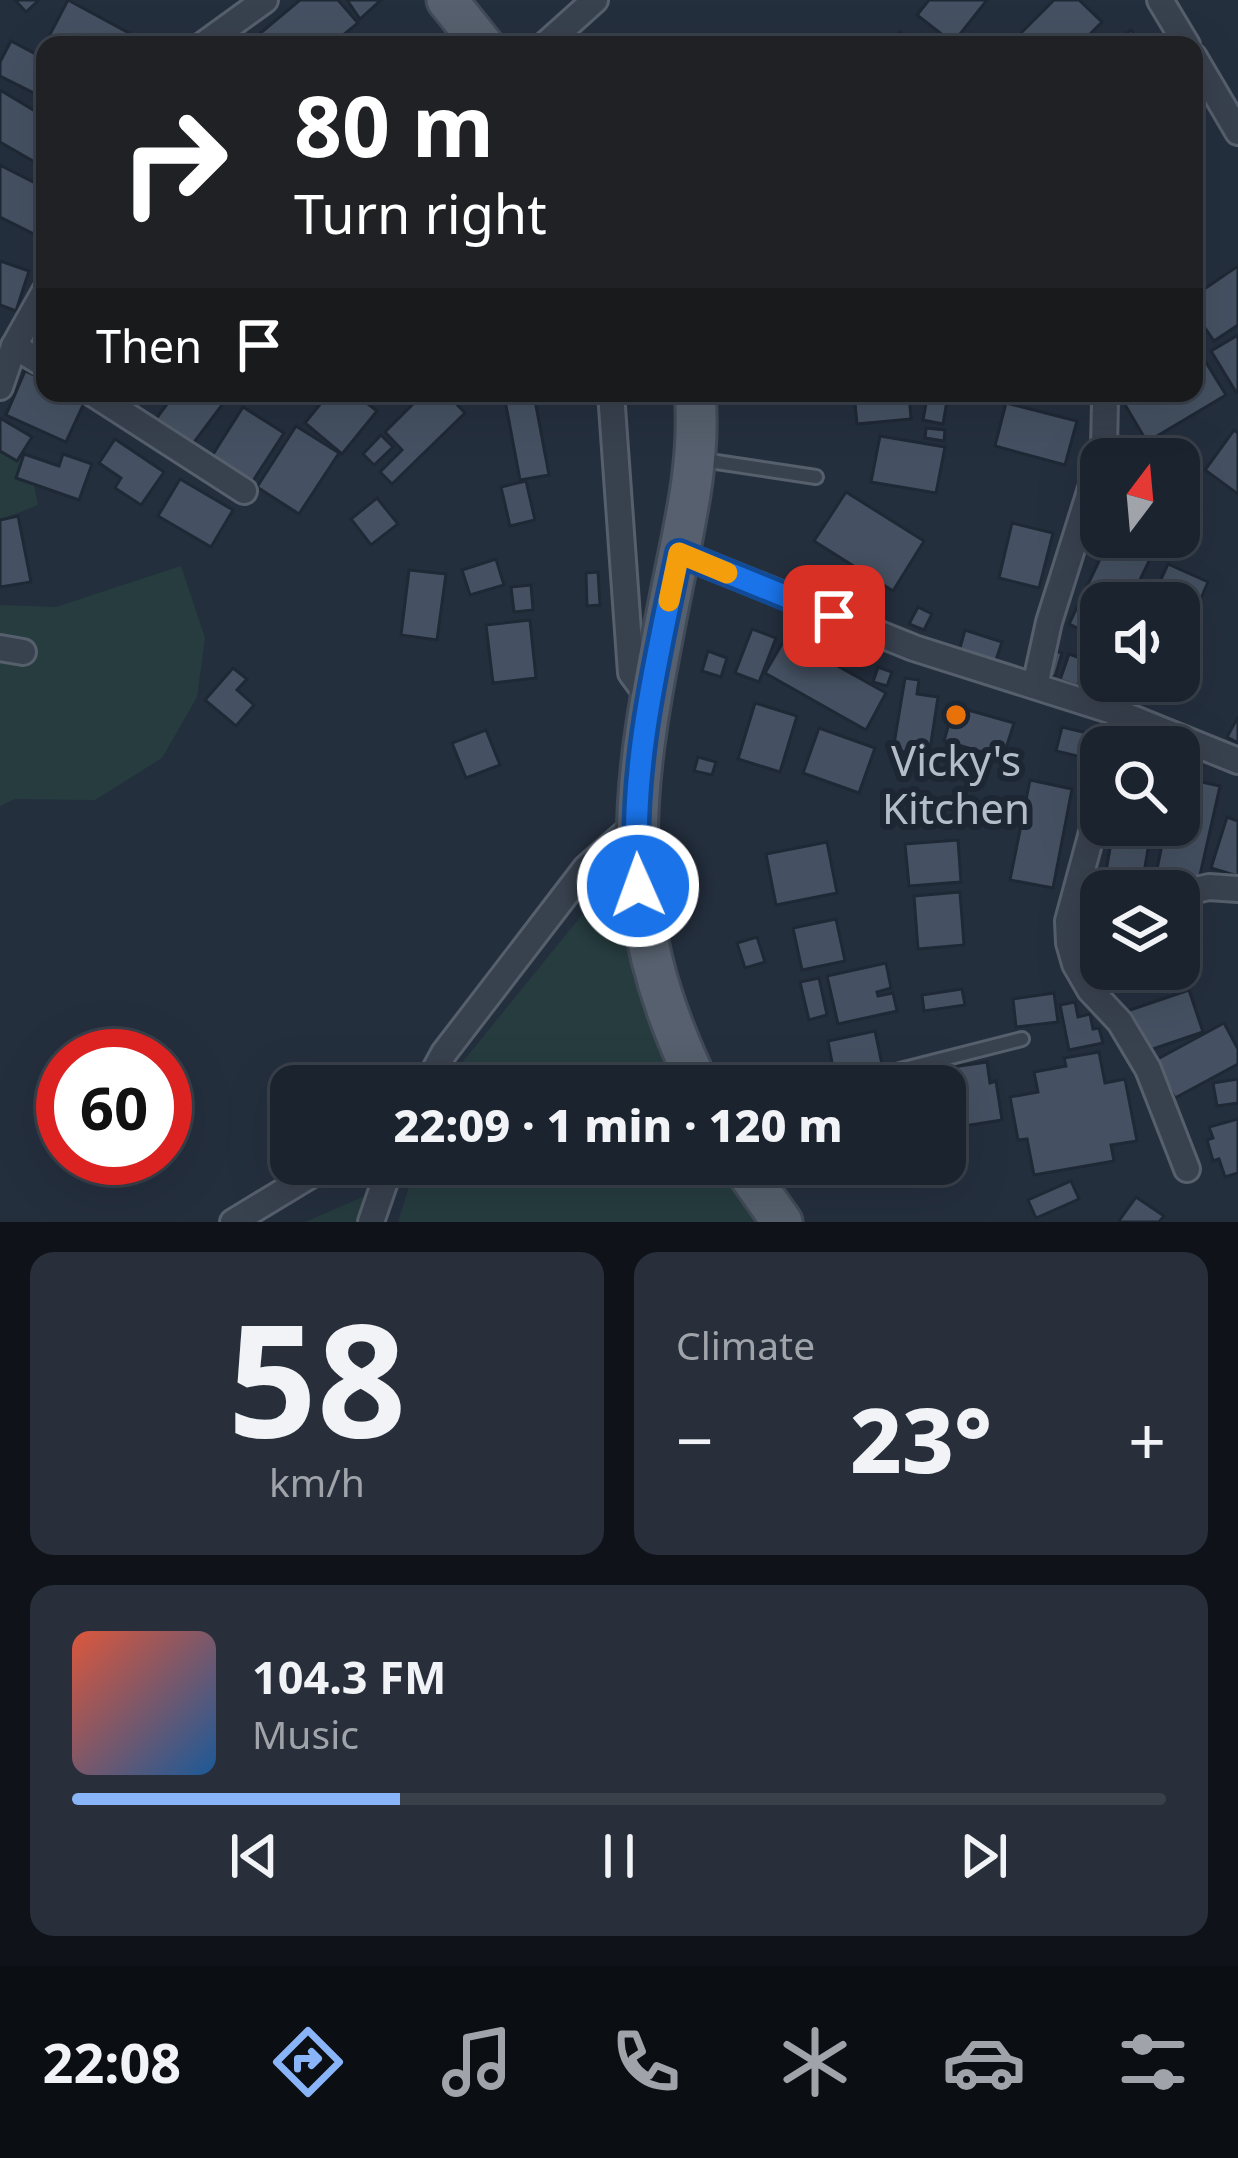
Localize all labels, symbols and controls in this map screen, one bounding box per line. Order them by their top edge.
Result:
text: 80 m [294,67,494,182]
icon: right [96,84,252,240]
text: Turn right [294,176,547,250]
icon: arrive [226,312,292,378]
text: Then [96,315,202,376]
north arrow [1080,438,1200,558]
map controls [1080,438,1200,990]
pin [783,565,885,667]
button: sound [1080,582,1200,702]
icon: arrive [801,583,867,649]
marker: Vicky's Kitchen [943,702,969,728]
button: search [1080,726,1200,846]
place label: Vicky's Kitchen [882,731,1030,836]
position arrow [575,823,701,949]
button: layers [1080,870,1200,990]
speed limit sign: 60 [36,1029,192,1185]
text: 22:09 · 1 min · 120 m [393,1094,843,1155]
text: 58 [228,1270,406,1483]
text: Climate [676,1318,815,1371]
text: 23° [850,1377,992,1499]
text: − [676,1394,714,1484]
text: + [1128,1394,1166,1484]
text: km/h [269,1455,365,1508]
text: 104.3 FM [252,1646,446,1707]
text: Music [252,1707,359,1760]
icon: previous [221,1823,287,1889]
icon: pause [586,1823,652,1889]
icon: next [951,1823,1017,1889]
icon: directions [266,2020,350,2104]
icon: music [435,2020,519,2104]
icon: phone [604,2020,688,2104]
icon: climate [773,2020,857,2104]
icon: car [942,2020,1026,2104]
icon: filters [1111,2020,1195,2104]
text: 22:08 [43,2025,181,2099]

